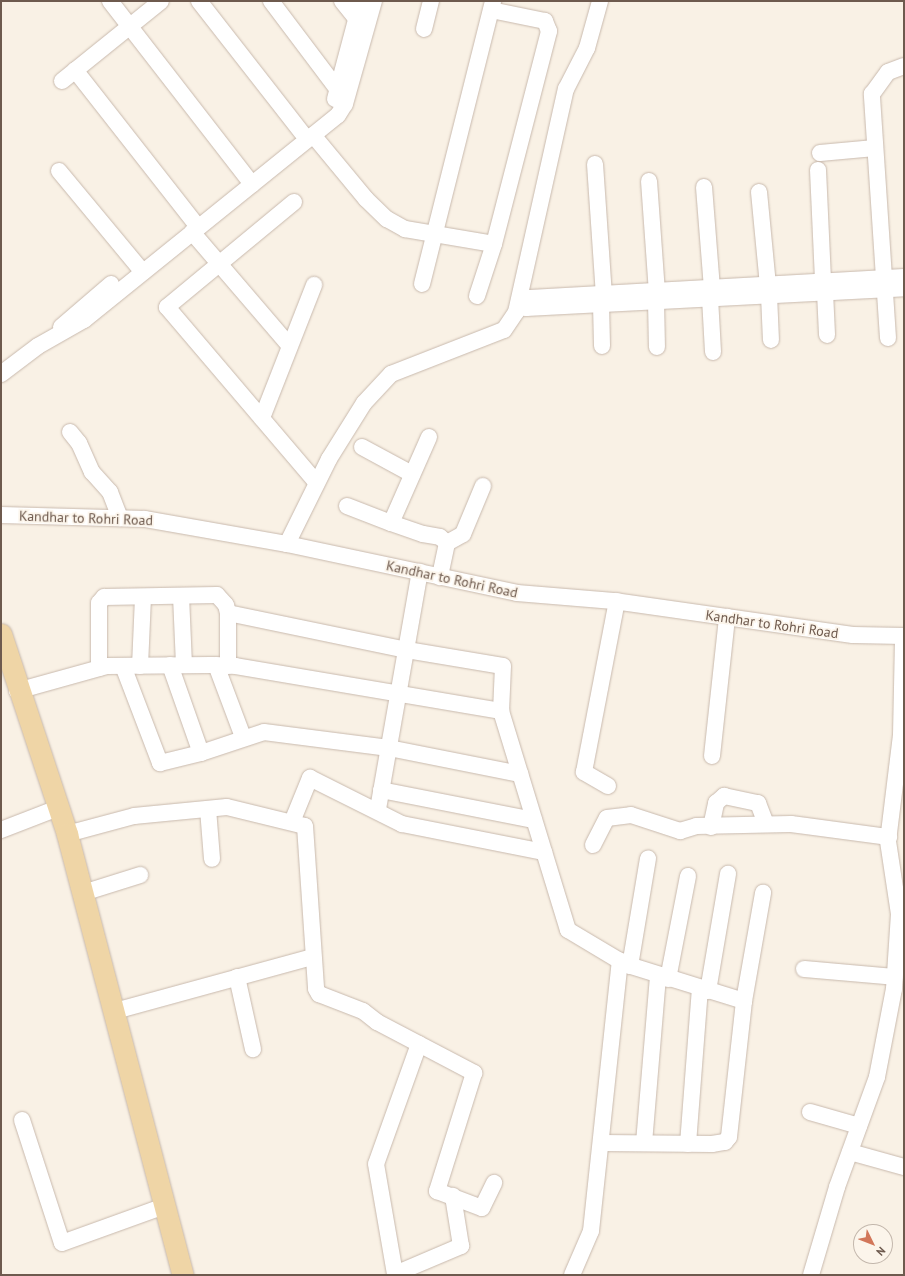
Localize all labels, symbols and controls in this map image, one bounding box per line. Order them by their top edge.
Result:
street label: Kandhar to Rohri Road [19,507,153,529]
street label: Kandhar to Rohri Road [385,557,519,601]
street label: Kandhar to Rohri Road [705,606,839,642]
north arrow [853,1224,893,1264]
text: N [873,1244,889,1259]

